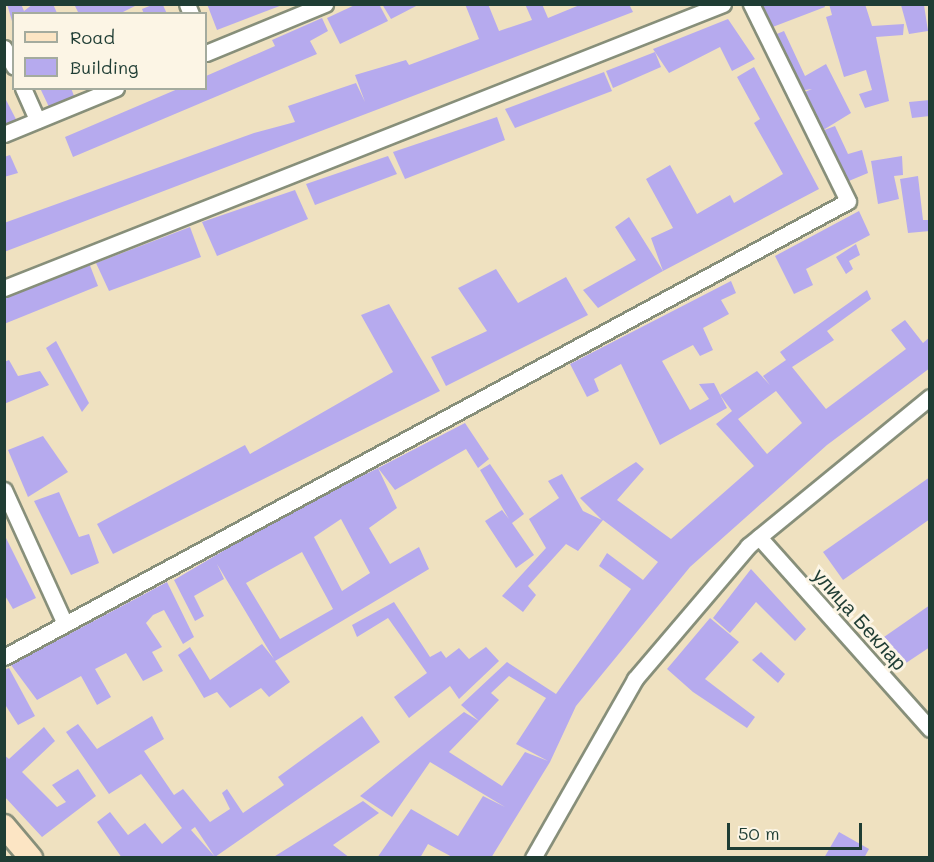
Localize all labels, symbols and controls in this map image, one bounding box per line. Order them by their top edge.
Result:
legend [12,12,207,90]
text: Road [70,25,115,49]
text: Building [70,55,138,79]
street label: улица Беклар [808,563,912,675]
scale bar [730,811,865,849]
text: 50 m [738,821,780,845]

